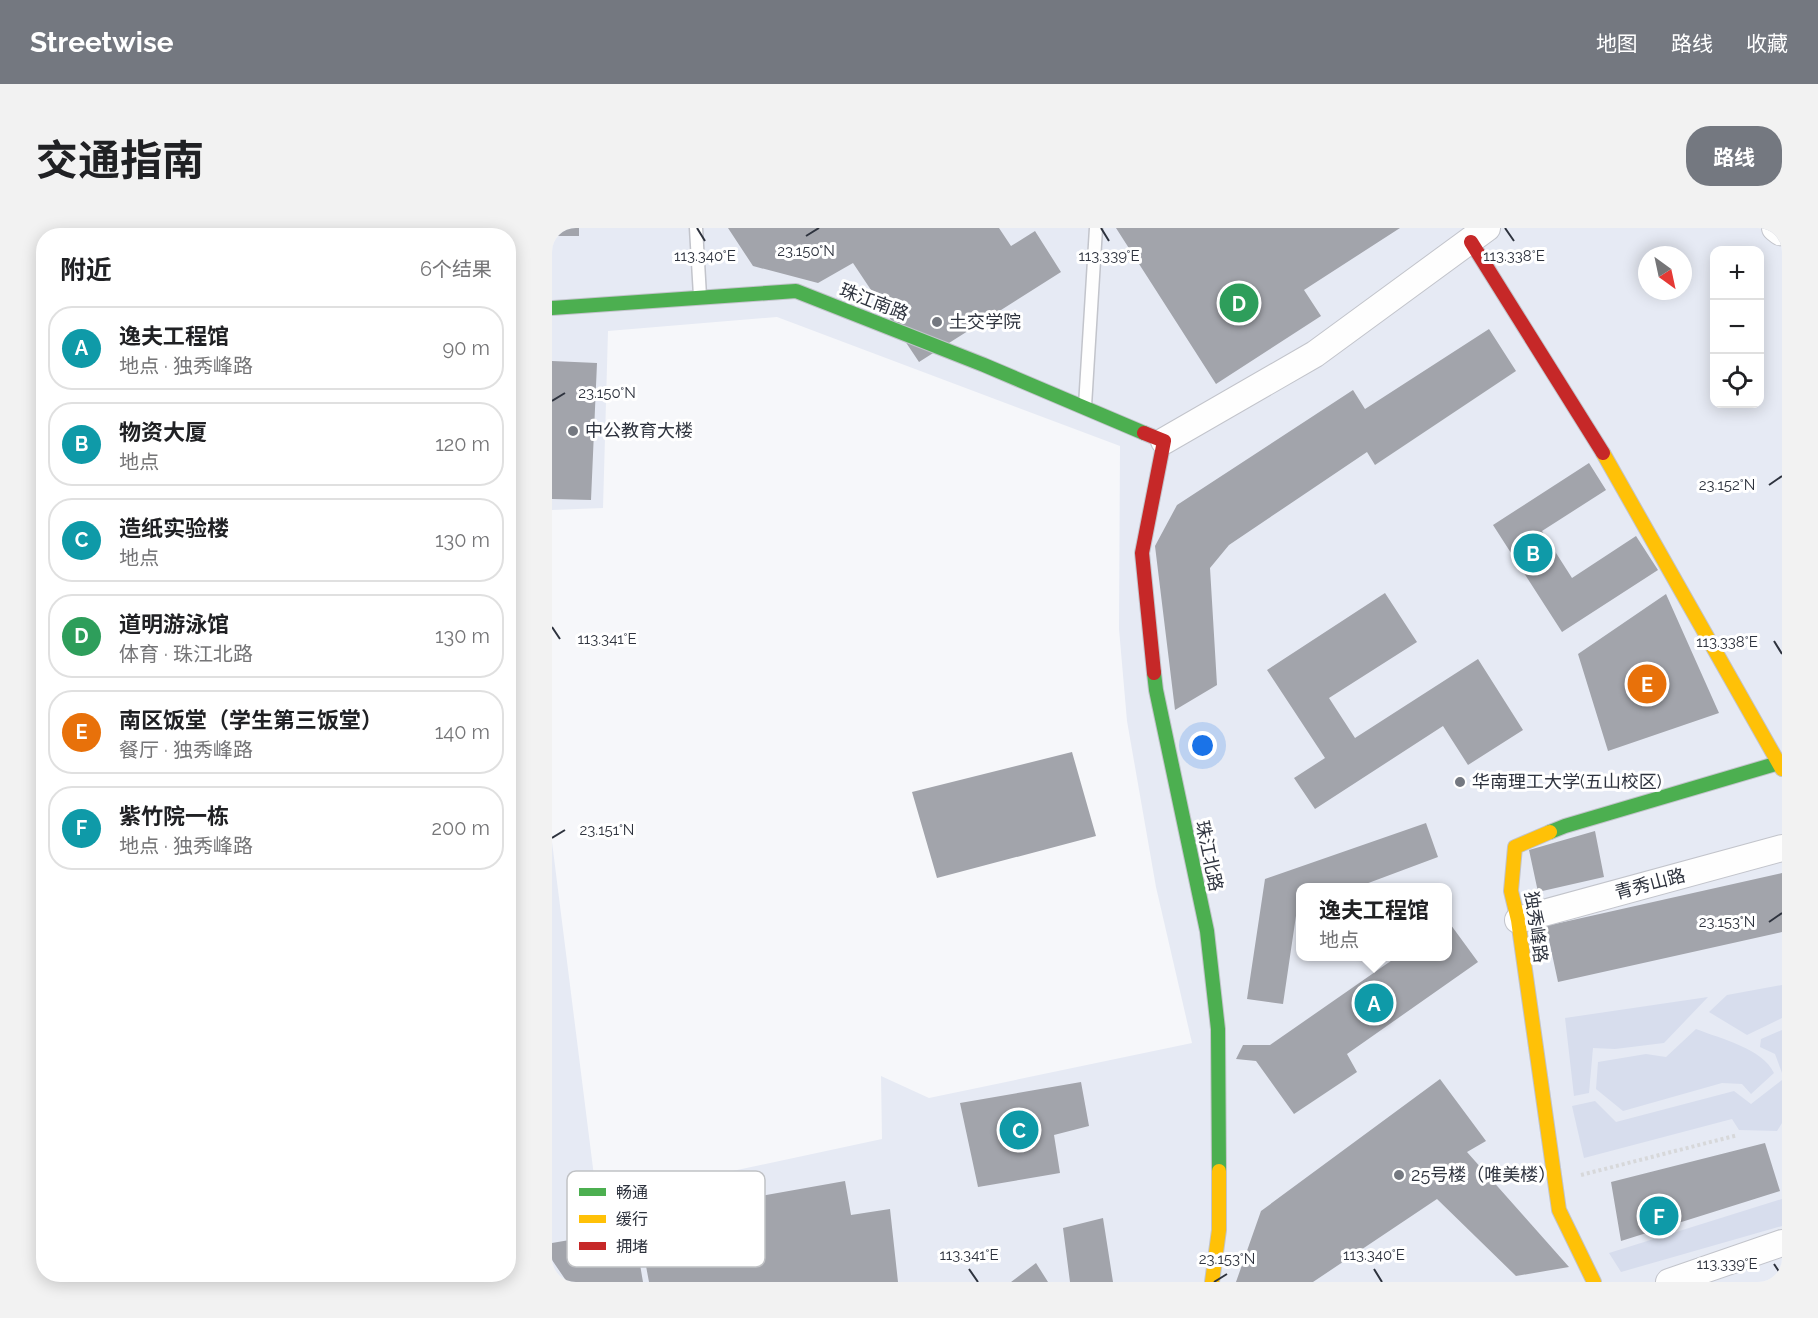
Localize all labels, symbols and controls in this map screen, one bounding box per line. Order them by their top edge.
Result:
text: Streetwise [30,26,174,59]
text: 地图 [1596,31,1638,56]
text: 路线 [1671,31,1713,56]
text: 收藏 [1746,31,1788,56]
button: 路线 [1686,126,1782,186]
text: 交通指南 [36,136,204,185]
text: 23.150°N [777,242,835,260]
north arrow [1638,246,1692,300]
map controls [1710,246,1764,408]
button: + [1710,246,1764,300]
text: 113.340°E [674,247,736,265]
text: 113.339°E [1078,247,1140,265]
text: 113.338°E [1483,247,1545,265]
text: 附近 [60,255,112,285]
text: 6个结果 [420,257,492,281]
street label: 珠江南路 [837,279,912,324]
pin: D [1220,280,1258,326]
button: − [1710,300,1764,354]
place label: 土交学院 [949,311,1021,332]
marker: 土交学院 [930,315,944,329]
text: 逸夫工程馆 [119,323,229,349]
text: A [75,336,88,360]
text: 90 m [443,336,490,360]
text: 地点 · 独秀峰路 [119,354,253,378]
button: locate [1710,354,1764,408]
text: 23.150°N [578,384,636,402]
text: 物资大厦 [119,419,207,445]
place label: 中公教育大楼 [585,420,693,441]
marker: 中公教育大楼 [566,424,580,438]
text: B [75,432,88,456]
text: 120 m [435,432,490,456]
text: 地点 [119,450,159,474]
text: 23.152°N [1699,476,1755,494]
text: 造纸实验楼 [119,515,229,541]
text: C [75,528,88,552]
text: 130 m [435,528,490,552]
pin: B [1514,530,1552,576]
text: 地点 [119,546,159,570]
text: 道明游泳馆 [119,611,229,637]
text: D [74,624,89,648]
text: 130 m [435,624,490,648]
text: 113.341°E [577,630,637,648]
text: 113.338°E [1696,633,1758,651]
text: 体育 · 珠江北路 [119,642,253,666]
pin: E [1628,662,1666,706]
text: 南区饭堂（学生第三饭堂） [119,707,383,733]
text: E [75,720,88,744]
text: 140 m [435,720,490,744]
your location [1188,731,1217,760]
text: 餐厅 · 独秀峰路 [119,738,253,762]
place label: 华南理工大学(五山校区) [1472,771,1662,792]
marker: 华南理工大学(五山校区) [1453,775,1467,789]
text: 紫竹院一栋 [119,803,229,829]
text: F [76,816,87,840]
text: 200 m [432,816,490,840]
street label: 珠江北路 [1192,818,1227,893]
text: 23.151°N [580,821,634,839]
text: 地点 · 独秀峰路 [119,834,253,858]
street label: 青秀山路 [1612,864,1687,903]
popup [1296,883,1452,961]
street label: 独秀峰路 [1521,890,1552,964]
text: 逸夫工程馆 [1319,897,1429,923]
text: 23.153°N [1699,913,1755,931]
text: 地点 [1319,928,1359,952]
pin: A [1354,980,1394,1026]
pin: C [1000,1108,1038,1152]
place label: 25号楼（唯美楼） [1411,1164,1556,1185]
marker: 25号楼（唯美楼） [1392,1168,1406,1182]
legend [567,1171,765,1267]
text: 畅通 [616,1183,648,1202]
pin: F [1640,1194,1678,1238]
text: 缓行 [616,1210,648,1229]
text: 拥堵 [616,1237,648,1256]
text: 113.341°E [939,1246,999,1264]
text: 113.340°E [1343,1246,1405,1264]
text: 23.153°N [1199,1250,1255,1268]
text: 113.339°E [1696,1255,1758,1273]

